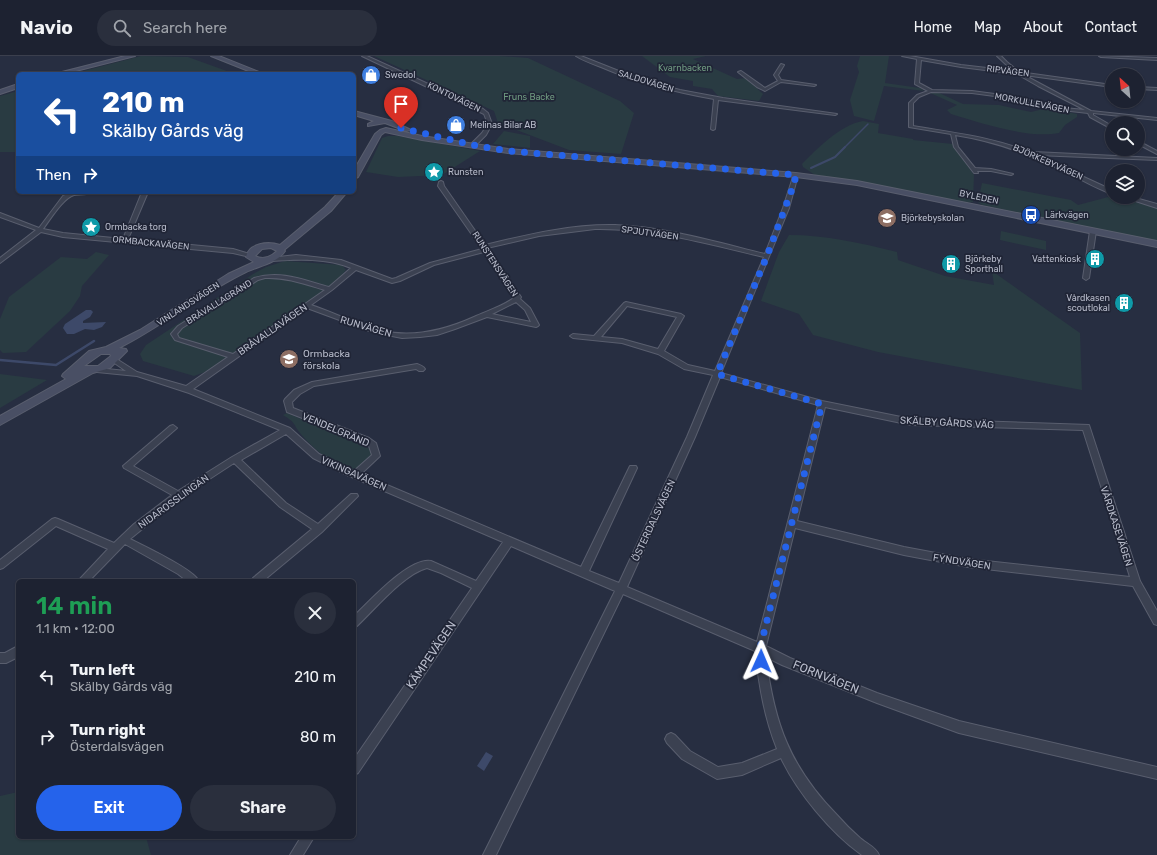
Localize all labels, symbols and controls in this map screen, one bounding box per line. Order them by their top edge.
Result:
search box [97,10,377,46]
text: Navio [20,16,73,39]
icon: search [111,17,133,39]
text: Search here [143,19,227,37]
text: Home [914,19,952,36]
text: Map [974,19,1001,36]
text: About [1023,19,1063,36]
text: Contact [1085,19,1137,36]
park label: Kvarnbacken [658,63,712,73]
street label: RIPVÄGEN [986,63,1030,79]
shop icon: Swedol [360,64,382,86]
street label: SALDOVÄGEN [617,68,675,94]
north arrow [1105,68,1145,108]
map controls [1105,68,1145,204]
place label: Swedol [385,70,415,80]
street label: KONTOVÄGEN [426,80,482,114]
text: 210 m [102,86,185,119]
pin [384,87,418,128]
icon: left [36,88,88,140]
street label: MORKULLEVÄGEN [994,91,1070,115]
park label: Fruns Backe [503,92,555,102]
icon: arrive [390,93,412,115]
shop icon: Melinas Bilar AB [445,114,467,136]
button: search [1105,116,1145,156]
text: Skälby Gårds väg [102,120,244,142]
place label: Melinas Bilar AB [470,120,536,130]
street label: BJÖRKEBYVÄGEN [1012,142,1084,182]
place icon: Runsten [423,161,445,183]
icon: right [79,164,101,186]
button: layers [1105,164,1145,204]
text: Then [36,166,71,184]
place label: Runsten [448,167,483,177]
street label: BYLEDEN [958,188,1000,206]
bus stop icon: Lärkvägen [1020,204,1042,226]
school or university icon: Björkebyskolan [876,207,898,229]
place label: Lärkvägen [1045,210,1089,220]
place label: Björkebyskolan [901,213,964,223]
place icon: Ormbacka torg [80,216,102,238]
place label: Ormbacka torg [105,222,167,232]
street label: SPJUTVÄGEN [621,224,679,242]
street label: RUNSTENSVÄGEN [470,230,520,298]
street label: ORMBACKAVÄGEN [112,234,190,252]
building icon: Vattenkiosk [1084,248,1106,270]
building icon: Björkeby Sporthall [940,253,962,275]
place label: Björkeby Sporthall [965,254,1003,274]
place label: Vattenkiosk [1032,254,1081,264]
street label: BRÅVALLAGRÄND [184,277,254,326]
street label: VINLANDSVÄGEN [155,280,221,328]
building icon: Vårdkasen scoutlokal [1113,292,1135,314]
place label: Vårdkasen scoutlokal [1066,293,1110,313]
street label: BRÅVALLAVÄGEN [235,301,310,358]
street label: RUNVÄGEN [339,314,393,340]
school or university icon: Ormbacka förskola [278,348,300,370]
place label: Ormbacka förskola [303,348,350,372]
street label: VENDELGRÄND [300,410,371,450]
street label: SKÄLBY GÅRDS VÄG [900,415,995,431]
street label: VIKINGAVÄGEN [319,454,388,494]
street label: NIDAROSSLINGAN [136,472,211,532]
street label: ÖSTERDALSVÄGEN [630,478,678,563]
street label: VÅRDKASEVÄGEN [1097,485,1135,568]
street label: FYNDVÄGEN [932,551,992,572]
text: 14 min [36,592,112,620]
button: close [294,592,336,634]
street label: KÄMPEVÄGEN [403,619,459,691]
text: 1.1 km · 12:00 [36,621,115,636]
position arrow [740,640,782,682]
street label: FORNVÄGEN [791,657,861,697]
text: Turn left [70,661,135,679]
icon: left [36,666,58,688]
text: 210 m [294,668,336,686]
text: Skälby Gårds väg [70,679,172,694]
text: Turn right [70,721,145,739]
icon: right [36,726,58,748]
text: 80 m [300,728,336,746]
text: Österdalsvägen [70,739,164,754]
button: Exit [36,785,182,831]
button: Share [190,785,336,831]

